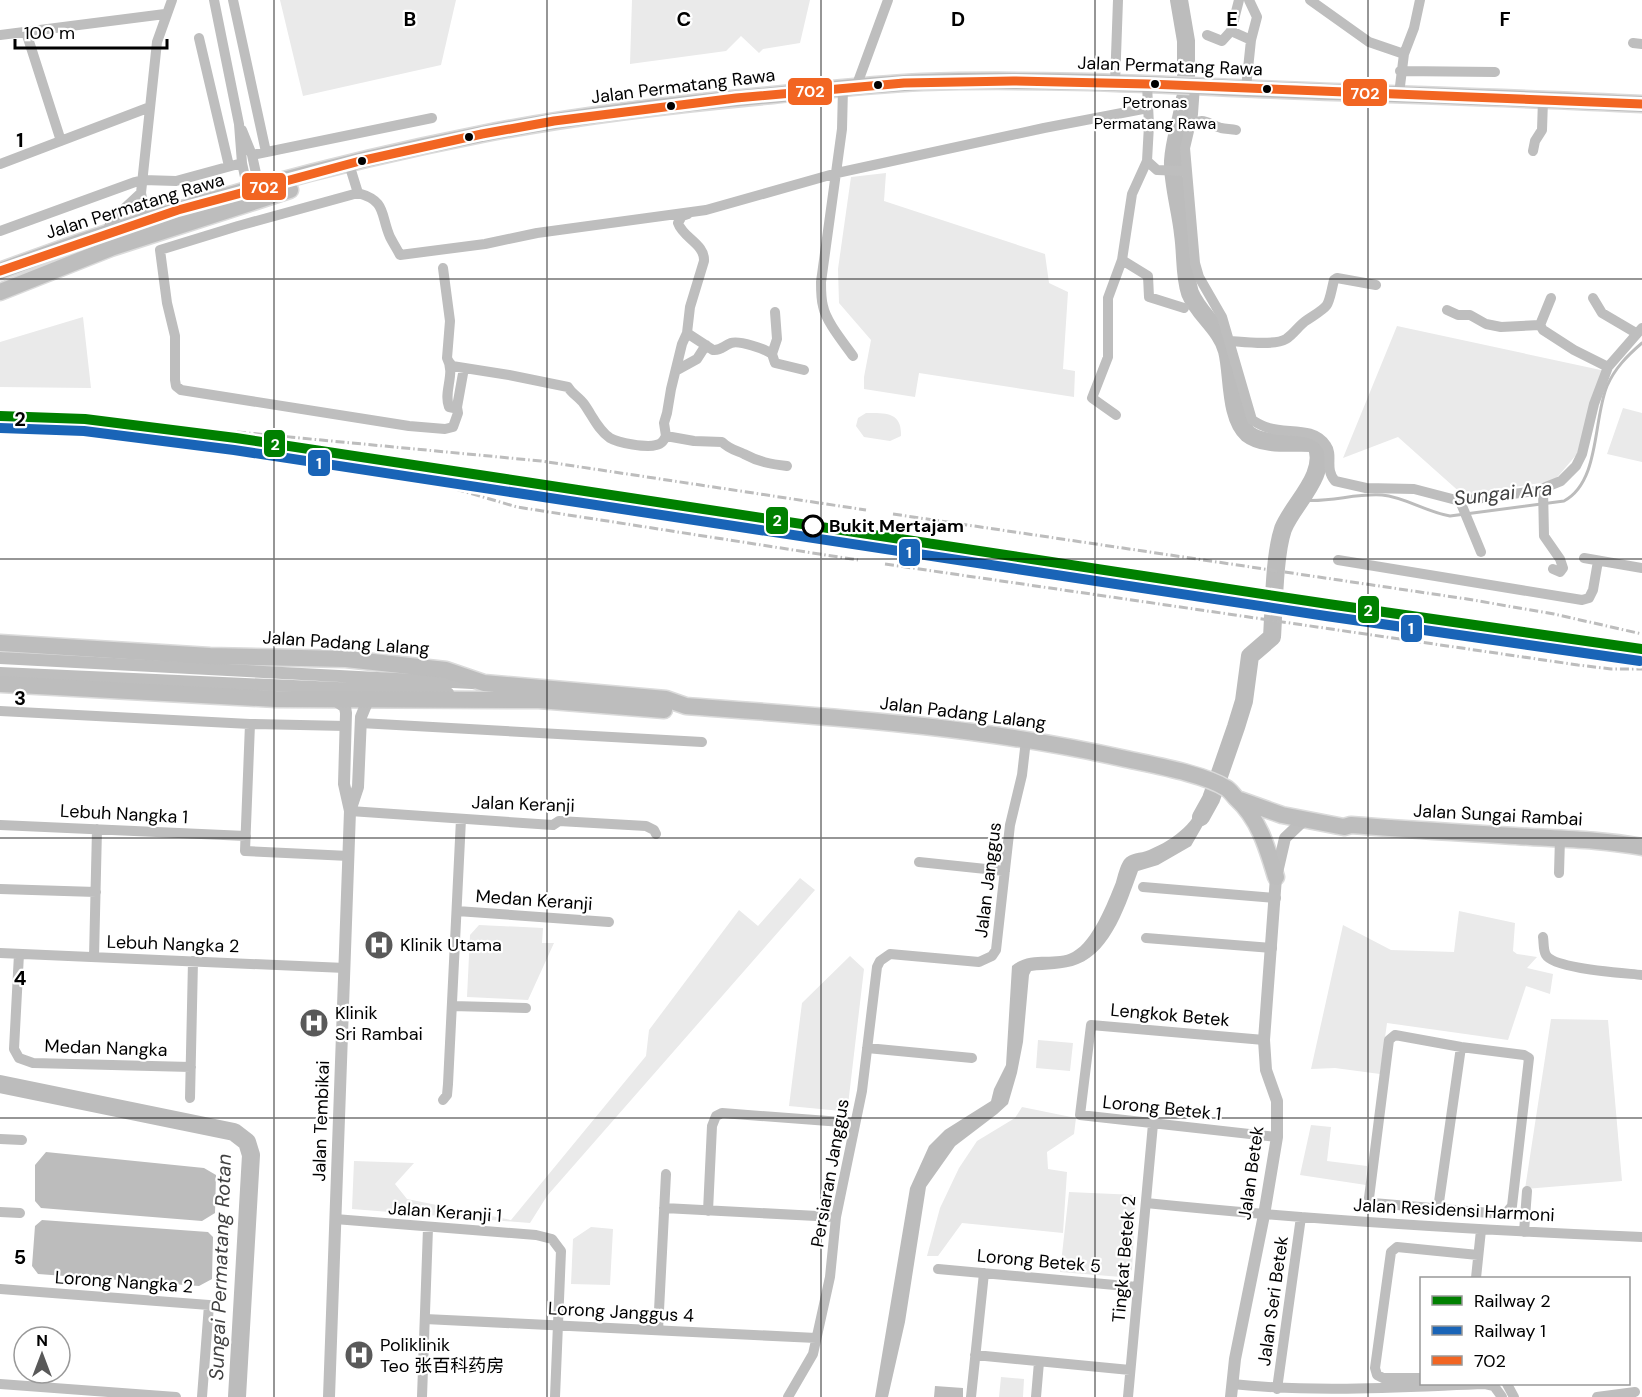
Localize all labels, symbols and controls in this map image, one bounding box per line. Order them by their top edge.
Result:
text: B [404,6,416,32]
text: C [677,6,691,32]
text: D [951,6,965,32]
text: E [1226,6,1238,32]
text: F [1499,6,1511,32]
scale bar [15,12,166,50]
text: 100 m [24,21,75,45]
street label: Jalan Permatang Rawa [1077,51,1263,81]
street label: Jalan Permatang Rawa [590,63,776,109]
line badge: 702 [787,77,833,106]
marker: Petronas Permatang Rawa [1149,78,1161,90]
line badge: 702 [1342,78,1388,107]
unlabelled marker [872,79,884,91]
text: 702 [796,81,824,102]
unlabelled marker [1261,83,1273,95]
text: 702 [1351,83,1379,104]
place label: Petronas Permatang Rawa [1094,92,1216,134]
unlabelled marker [665,100,677,112]
text: 1 [16,127,24,153]
unlabelled marker [463,131,475,143]
unlabelled marker [356,155,368,167]
street label: Jalan Permatang Rawa [43,167,227,245]
line badge: 702 [241,172,287,201]
text: 702 [250,177,278,198]
text: 2 [14,406,26,432]
line badge: 2 [263,429,286,458]
text: 2 [270,434,280,455]
line badge: 1 [307,449,331,477]
text: 1 [316,453,322,474]
water label: Sungai Ara [1452,475,1554,511]
line badge: 2 [765,506,789,535]
text: 2 [772,510,782,531]
place label: Bukit Mertajam [829,514,964,538]
marker: Bukit Mertajam [802,515,824,537]
line badge: 1 [898,538,921,567]
text: 1 [906,542,912,563]
line badge: 2 [1357,595,1380,624]
text: 2 [1363,600,1373,621]
line badge: 1 [1400,614,1423,643]
text: 1 [1408,618,1414,639]
street label: Jalan Padang Lalang [262,625,430,661]
text: 3 [14,685,26,711]
street label: Jalan Padang Lalang [879,691,1047,735]
street label: Jalan Keranji [471,790,575,818]
street label: Lebuh Nangka 1 [60,799,188,829]
street label: Jalan Sungai Rambai [1413,799,1583,831]
street label: Jalan Janggus [969,821,1007,939]
street label: Medan Keranji [475,884,593,916]
hospital icon: Klinik Utama [363,929,395,961]
street label: Lebuh Nangka 2 [106,930,240,958]
place label: Klinik Utama [400,933,502,957]
text: 4 [14,965,27,991]
street label: Lengkok Betek [1109,998,1231,1032]
place label: Klinik Sri Rambai [335,1001,423,1046]
hospital icon: Klinik Sri Rambai [298,1007,330,1039]
street label: Medan Nangka [44,1034,168,1062]
street label: Jalan Tembikai [307,1060,335,1182]
street label: Lorong Betek 1 [1101,1090,1223,1126]
street label: Persiaran Janggus [805,1097,855,1249]
street label: Jalan Betek [1233,1124,1269,1222]
water label: Sungai Permatang Rotan [203,1153,237,1381]
street label: Jalan Residensi Harmoni [1353,1193,1555,1227]
street label: Tingkat Betek 2 [1107,1195,1141,1323]
street label: Jalan Keranji 1 [387,1196,503,1228]
street label: Jalan Seri Betek [1252,1234,1294,1368]
text: 5 [14,1244,26,1270]
street label: Lorong Betek 5 [976,1244,1102,1278]
street label: Lorong Nangka 2 [54,1265,194,1299]
legend [1420,1277,1630,1385]
text: Railway 2 [1474,1289,1551,1313]
street label: Lorong Janggus 4 [547,1296,695,1328]
text: Railway 1 [1474,1319,1546,1343]
north arrow [12,1325,72,1385]
text: N [36,1330,48,1351]
place label: Poliklinik Teo 张百科药房 [380,1333,504,1378]
hospital icon: Poliklinik Teo 张百科药房 [343,1339,375,1371]
text: 702 [1474,1349,1506,1373]

